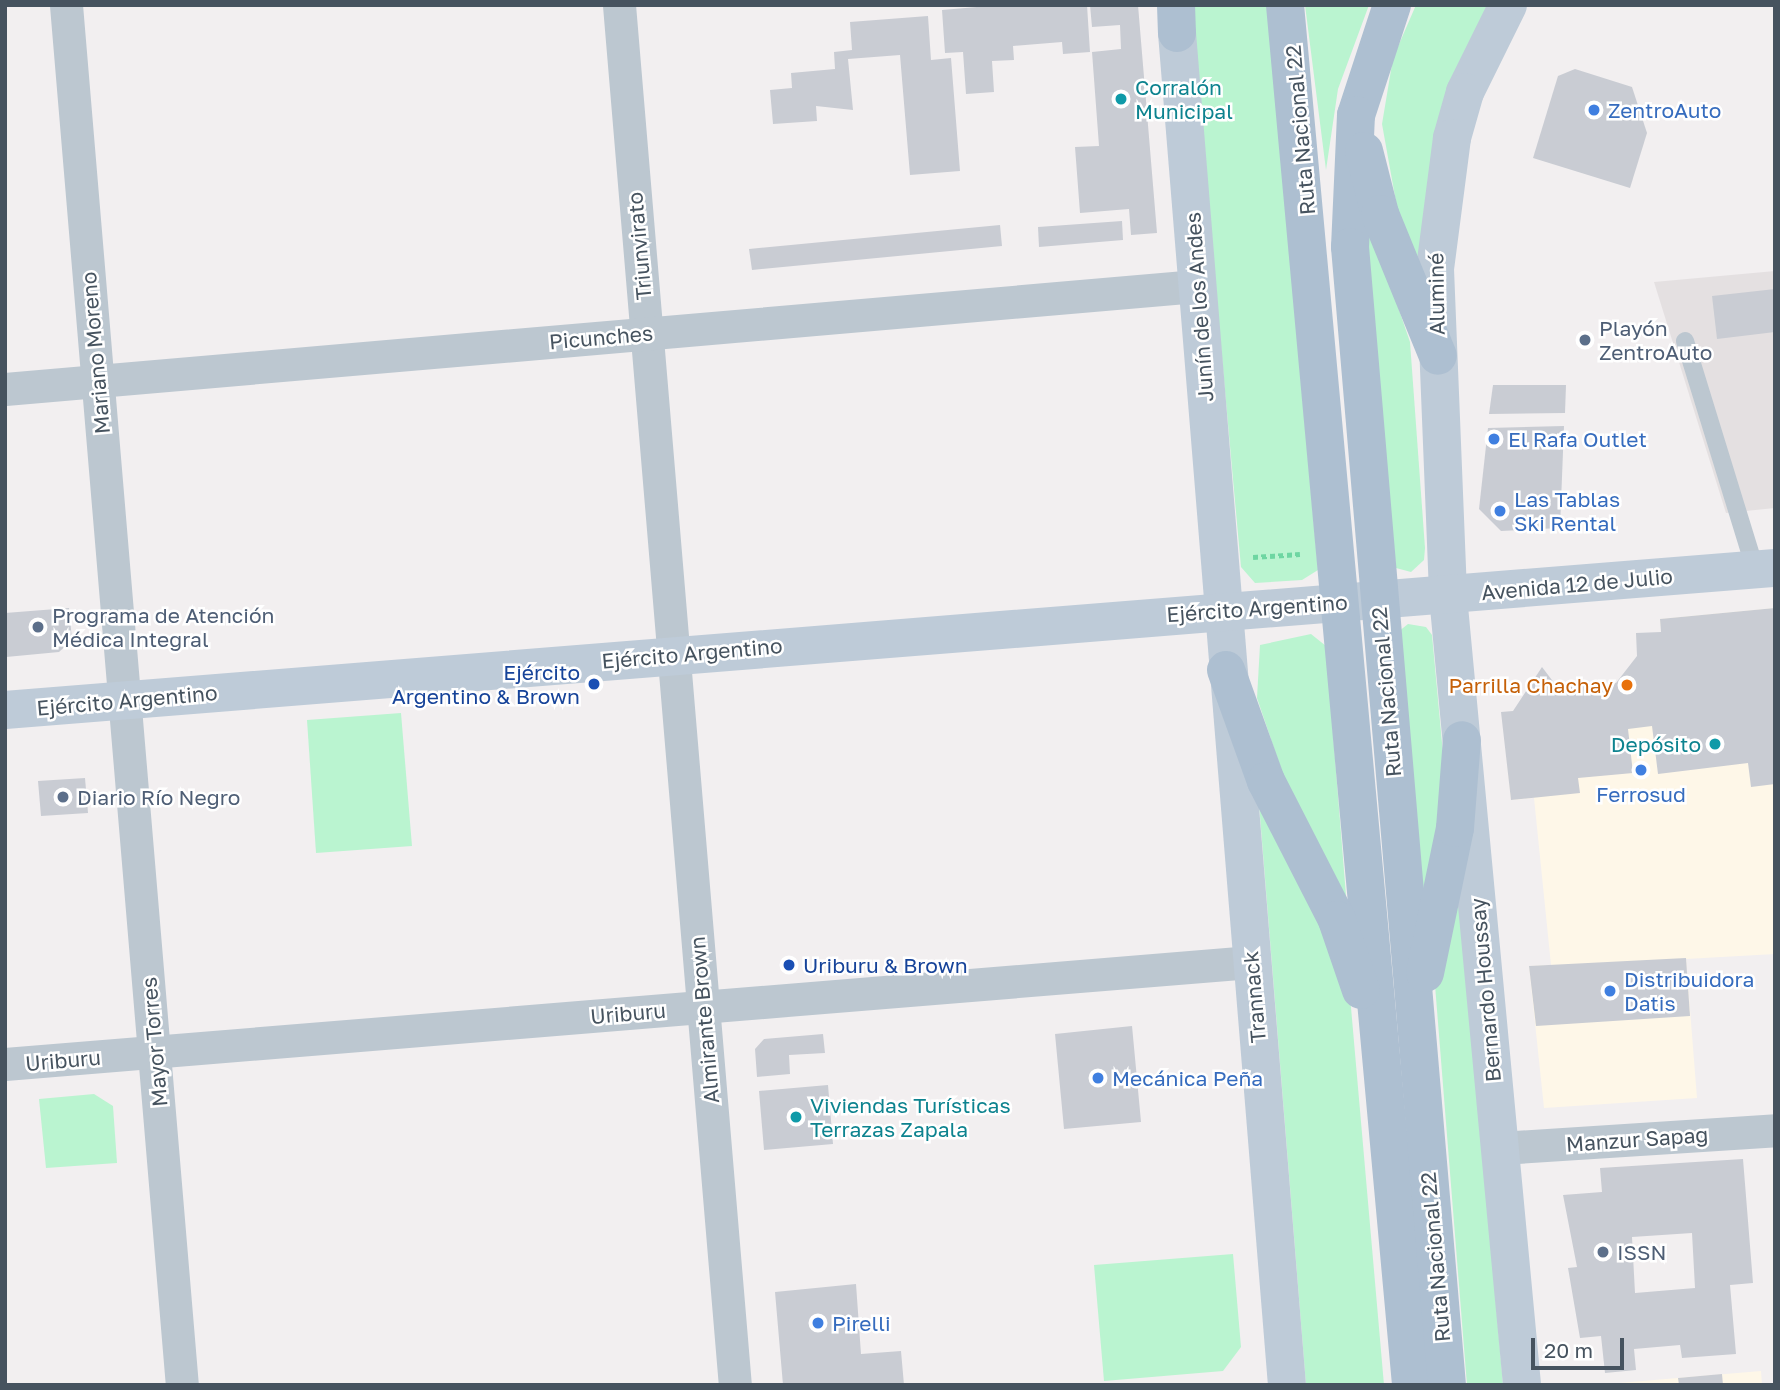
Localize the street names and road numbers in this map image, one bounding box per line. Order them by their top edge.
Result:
street label: Ruta Nacional 22 [1280,44,1320,216]
street label: Triunvirato [622,191,656,301]
street label: Junín de los Andes [1180,211,1218,403]
street label: Aluminé [1423,253,1449,335]
street label: Mariano Moreno [75,271,115,435]
street label: Picunches [548,320,654,354]
street label: Avenida 12 de Julio [1480,563,1674,605]
street label: Ejército Argentino [1166,589,1348,627]
street label: Ruta Nacional 22 [1366,606,1406,778]
street label: Ejército Argentino [601,633,783,673]
street label: Ejército Argentino [36,680,218,720]
street label: Bernardo Houssay [1464,897,1506,1083]
street label: Almirante Brown [684,936,724,1104]
street label: Trannack [1237,950,1271,1044]
street label: Mayor Torres [136,976,172,1108]
street label: Uriburu [589,997,667,1029]
street label: Uriburu [24,1044,102,1076]
street label: Manzur Sapag [1565,1121,1709,1157]
street label: Ruta Nacional 22 [1415,1171,1455,1343]

